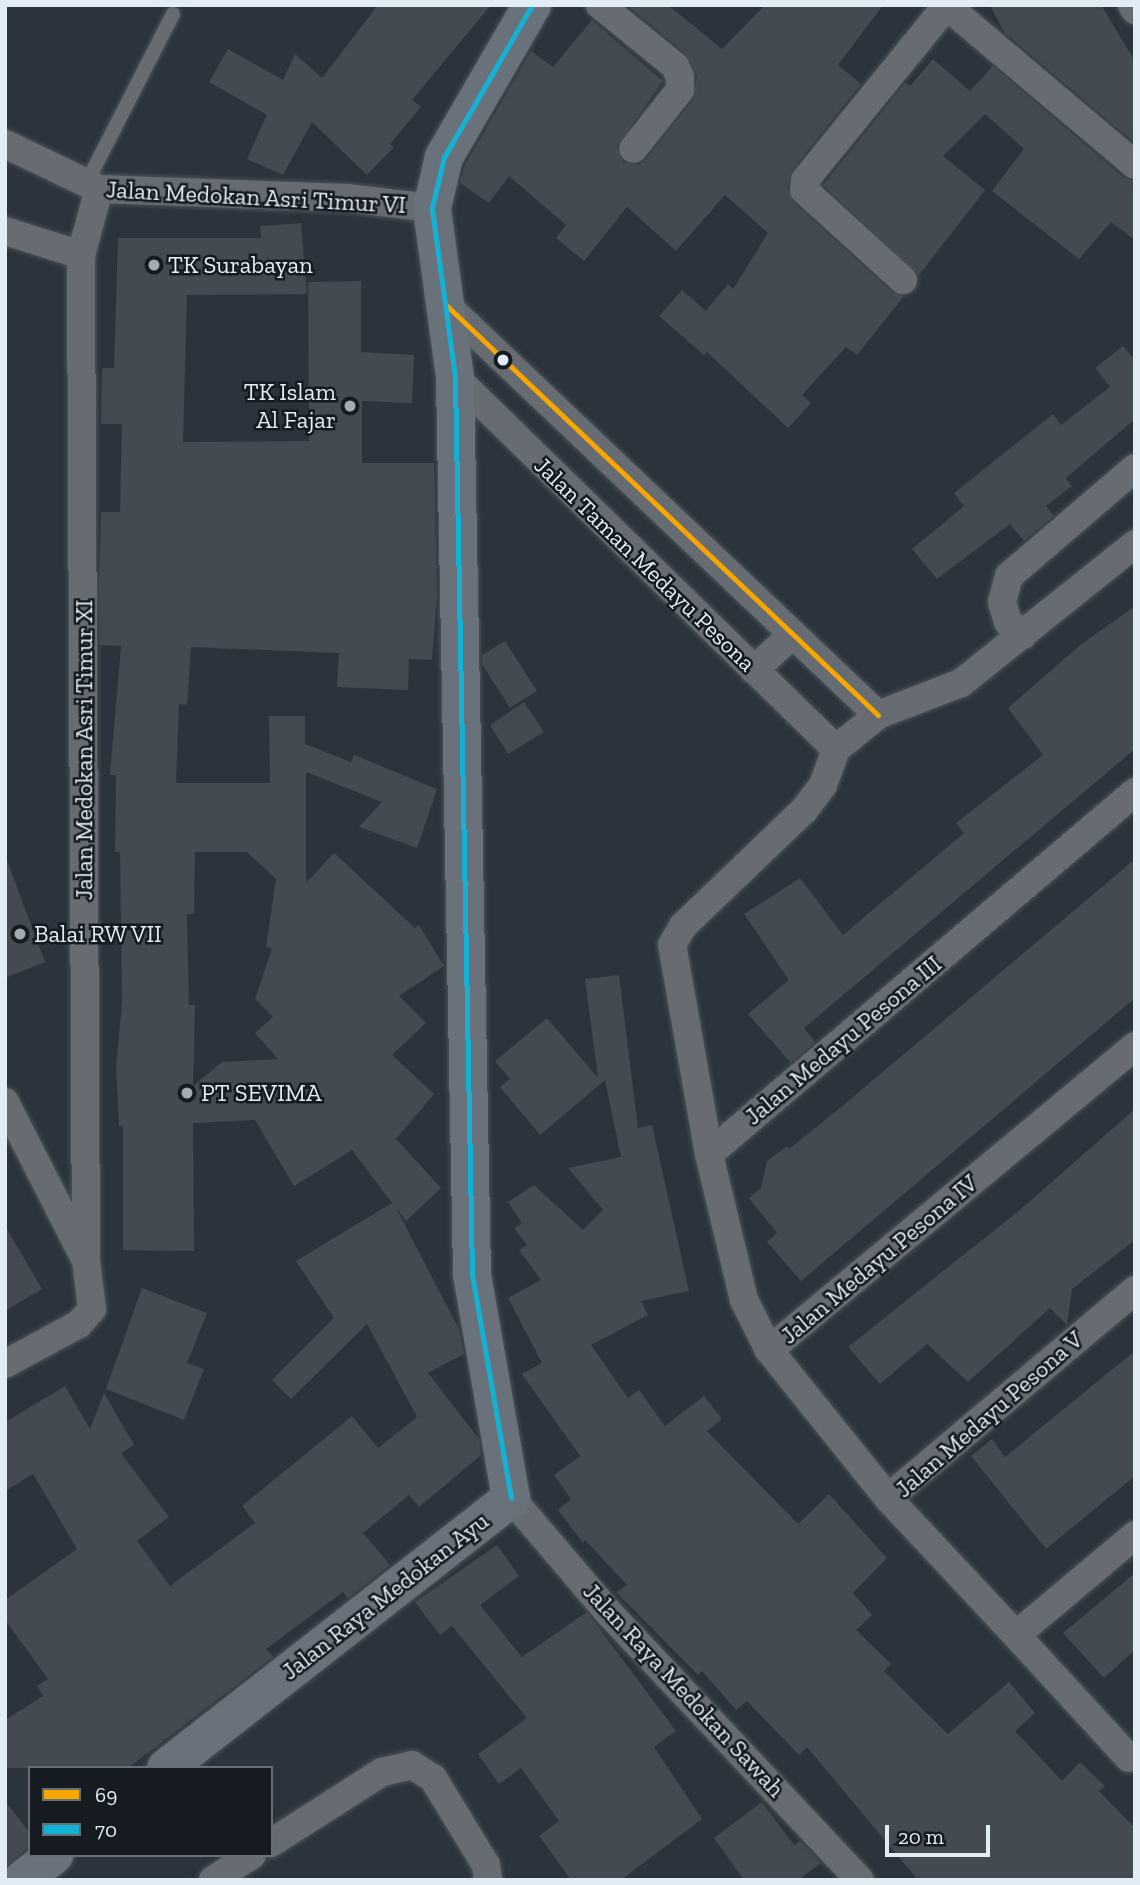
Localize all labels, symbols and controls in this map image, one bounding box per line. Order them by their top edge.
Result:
street label: Jalan Medokan Asri Timur VI [104,175,408,219]
place label: TK Surabayan [168,251,313,279]
marker: TK Surabayan [146,257,162,273]
unlabelled marker [496,353,510,367]
place label: TK Islam Al Fajar [244,378,336,434]
marker: TK Islam Al Fajar [342,398,358,414]
street label: Jalan Taman Medayu Pesona [528,451,762,677]
street label: Jalan Medokan Asri Timur XI [70,599,98,901]
place label: Balai RW VII [34,920,163,948]
marker: Balai RW VII [12,926,28,942]
street label: Jalan Medayu Pesona III [739,949,947,1131]
place label: PT SEVIMA [201,1079,322,1107]
marker: PT SEVIMA [179,1085,195,1101]
street label: Jalan Medayu Pesona IV [775,1168,983,1350]
street label: Jalan Medayu Pesona V [889,1324,1089,1504]
street label: Jalan Raya Medokan Ayu [276,1506,494,1686]
street label: Jalan Raya Medokan Sawah [577,1577,791,1803]
legend [28,1766,273,1857]
text: 69 [95,1782,117,1807]
scale bar [888,1812,993,1856]
text: 70 [95,1817,117,1842]
text: 20 m [898,1824,944,1849]

